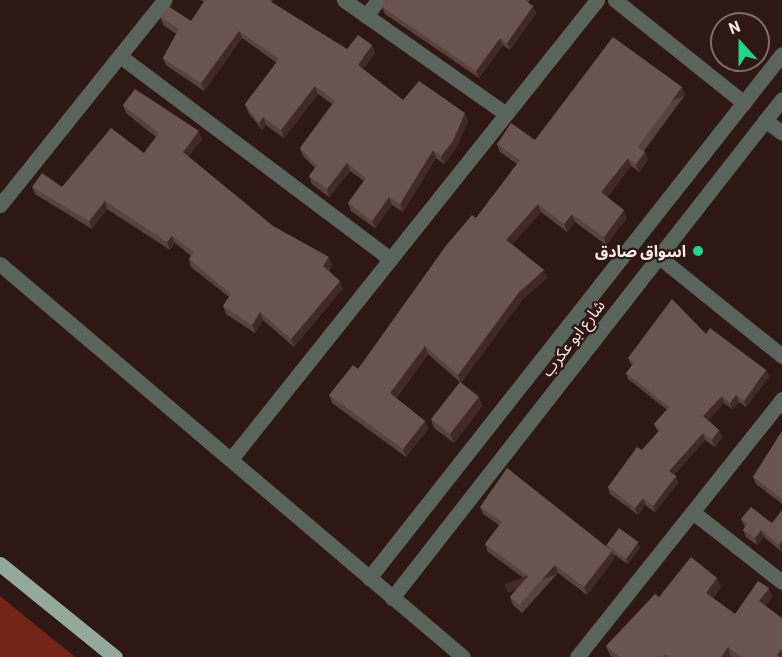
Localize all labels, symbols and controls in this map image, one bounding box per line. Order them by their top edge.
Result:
north arrow [710,12,770,72]
text: N [726,16,742,37]
place label: اسواق صادق [595,241,686,261]
marker: اسواق صادق [691,244,705,258]
street label: شارع ابو عكرب [537,296,609,380]

